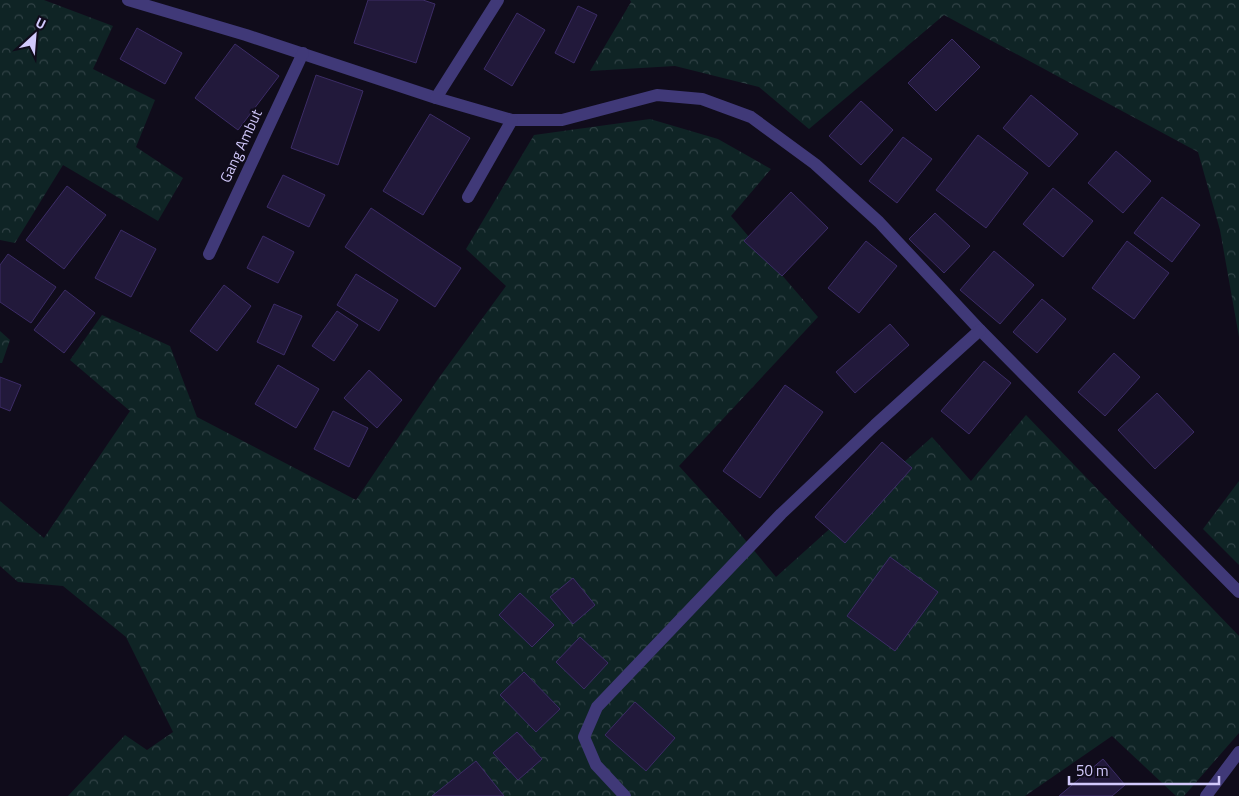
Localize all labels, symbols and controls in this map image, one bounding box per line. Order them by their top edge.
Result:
north arrow [10,10,60,60]
text: U [32,11,50,34]
street label: Gang Ambut [214,105,268,186]
scale bar [1069,754,1219,786]
text: 50 m [1076,759,1109,782]

